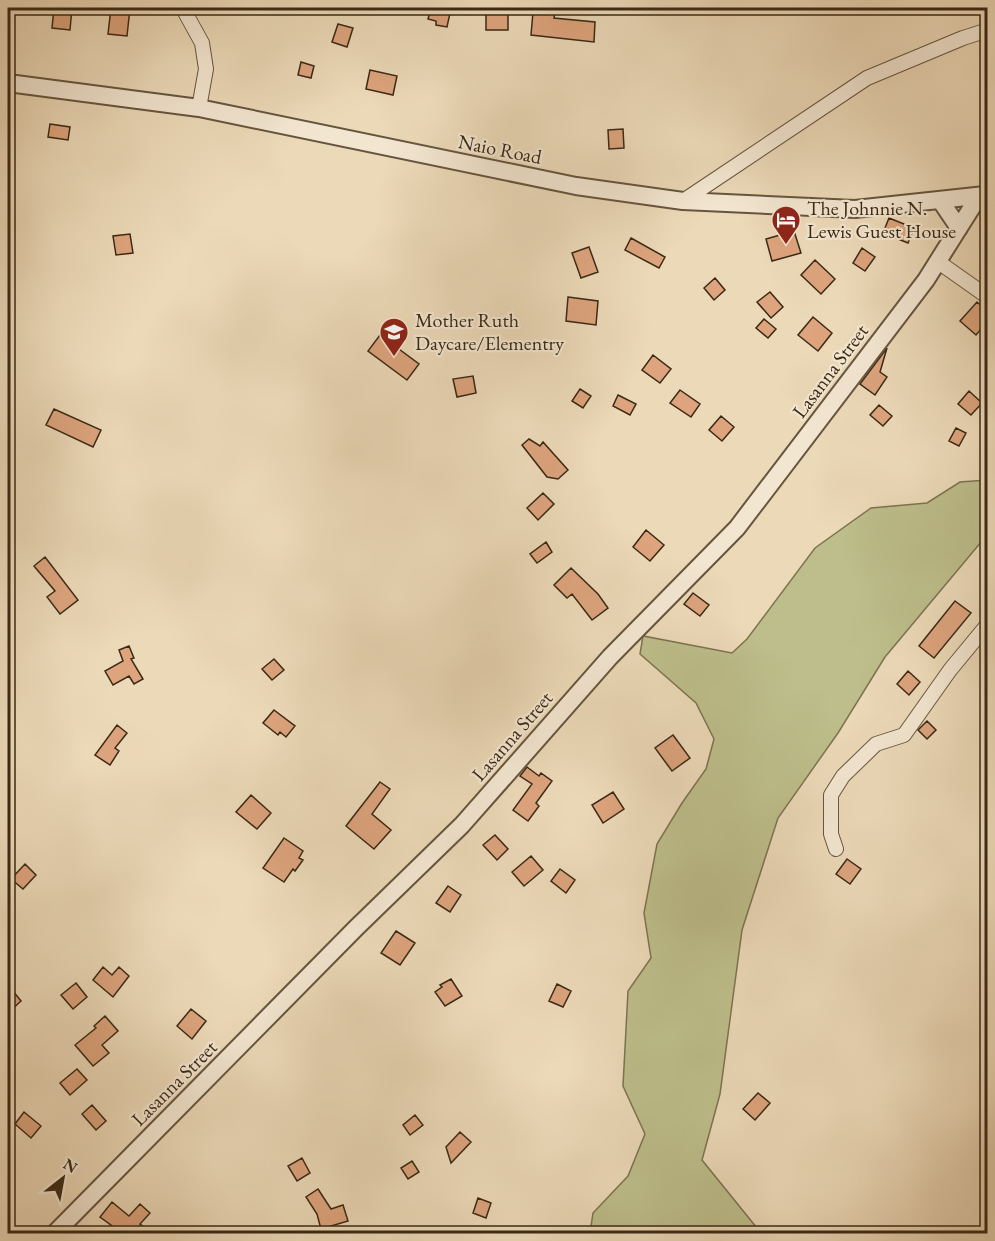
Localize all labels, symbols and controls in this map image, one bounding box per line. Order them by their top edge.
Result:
street label: Naio Road [456,128,545,170]
place label: The Johnnie N. Lewis Guest House [807,195,956,244]
hotel icon: The Johnnie N. Lewis Guest House [770,204,802,246]
place label: Mother Ruth Daycare/Elementry [415,307,564,356]
school or university icon: Mother Ruth Daycare/Elementry [378,316,410,358]
street label: Lasanna Street [786,318,874,423]
street label: Lasanna Street [466,685,559,786]
street label: Lasanna Street [126,1034,223,1131]
north arrow [33,1148,93,1208]
text: N [60,1153,81,1178]

